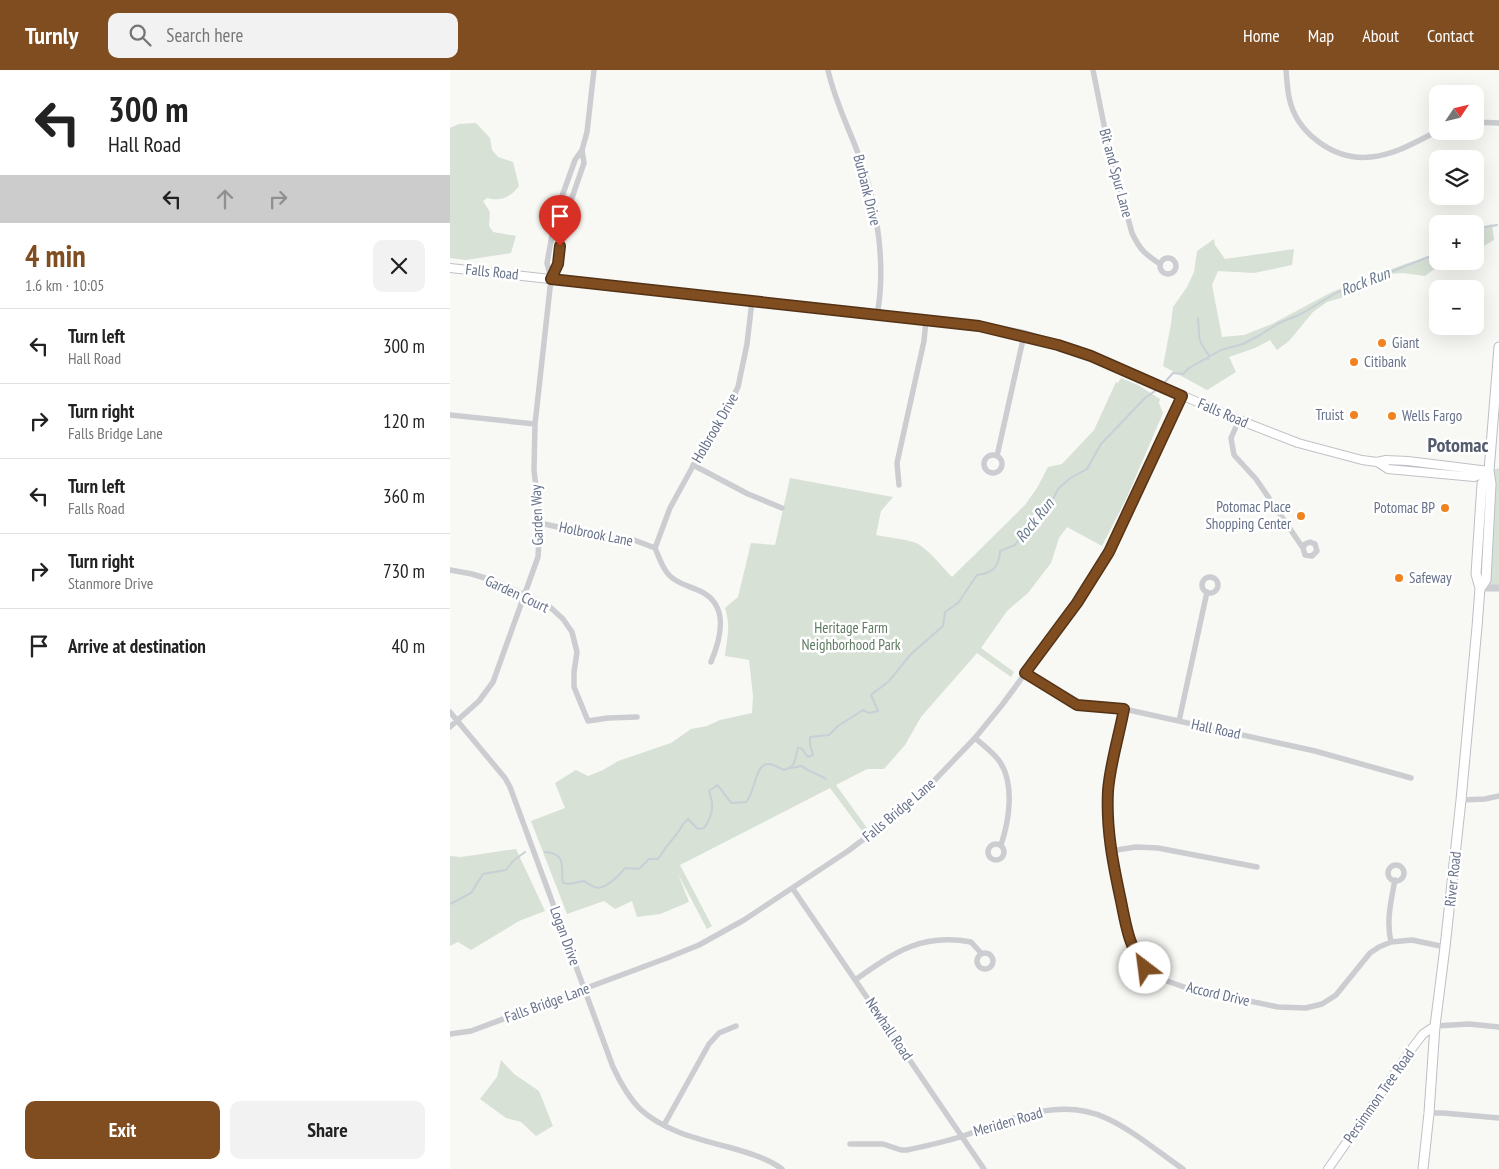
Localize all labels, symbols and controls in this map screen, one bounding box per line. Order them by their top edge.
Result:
search box [108,13,458,58]
text: Turnly [25,20,78,51]
icon: search [126,21,154,49]
text: Search here [166,23,243,47]
text: Home [1243,24,1280,47]
text: Map [1308,24,1334,47]
text: About [1362,24,1399,47]
text: Contact [1427,24,1474,47]
north arrow [1429,85,1484,140]
map controls [1429,85,1484,335]
text: 300 m [108,86,189,132]
icon: left [25,90,90,155]
street label: Bit and Spur Lane [1095,126,1137,219]
text: Hall Road [108,130,181,158]
button: layers [1429,150,1484,205]
street label: Burbank Drive [849,152,885,227]
icon: left [158,185,186,213]
icon: ahead [211,185,239,213]
icon: right [264,185,292,213]
pin [539,195,581,246]
icon: arrive [546,202,574,230]
button: + [1429,215,1484,270]
text: 4 min [25,236,86,275]
button: close [373,240,425,292]
street label: Falls Road [465,259,519,284]
water label: Rock Run [1338,262,1393,299]
text: 1.6 km · 10:05 [25,275,105,295]
button: − [1429,280,1484,335]
text: Turn left [68,324,125,348]
icon: left [25,332,53,360]
place label: Giant [1392,333,1419,352]
text: 300 m [383,334,425,358]
marker: Giant [1376,337,1388,349]
text: Hall Road [68,348,121,368]
place label: Citibank [1364,352,1407,371]
marker: Citibank [1348,356,1360,368]
street label: Holbrook Drive [687,389,742,466]
street label: Falls Road [1195,393,1251,432]
text: Turn right [68,399,134,423]
place label: Truist [1315,405,1344,424]
place label: Wells Fargo [1402,406,1462,425]
icon: right [25,407,53,435]
text: 120 m [383,409,425,433]
marker: Truist [1348,409,1360,421]
marker: Wells Fargo [1386,410,1398,422]
text: Falls Bridge Lane [68,423,163,443]
district label: Potomac [1427,432,1489,458]
text: Turn left [68,474,125,498]
icon: left [25,482,53,510]
text: 360 m [383,484,425,508]
street label: Garden Way [526,484,547,546]
water label: Rock Run [1010,493,1058,546]
place label: Potomac Place Shopping Center [1205,497,1292,533]
text: Falls Road [68,498,125,518]
place label: Potomac BP [1374,498,1435,517]
marker: Potomac BP [1439,502,1451,514]
marker: Potomac Place Shopping Center [1295,510,1307,522]
street label: Holbrook Lane [557,517,635,550]
text: Turn right [68,549,134,573]
icon: right [25,557,53,585]
text: 730 m [383,559,425,583]
place label: Safeway [1409,568,1452,587]
street label: Garden Court [482,571,552,617]
marker: Safeway [1393,572,1405,584]
text: Stanmore Drive [68,573,153,593]
park label: Heritage Farm Neighborhood Park [801,618,901,654]
icon: arrive [25,632,53,660]
text: Arrive at destination [68,634,206,658]
text: 40 m [392,634,425,658]
street label: Hall Road [1190,714,1242,743]
street label: Falls Bridge Lane [858,774,939,846]
street label: River Road [1440,850,1465,907]
street label: Logan Drive [546,904,585,968]
position arrow [1118,941,1170,993]
street label: Accord Drive [1184,977,1252,1010]
street label: Falls Bridge Lane [502,978,592,1027]
street label: Newhall Road [862,994,917,1064]
street label: Persimmon Tree Road [1339,1045,1418,1147]
button: Exit [25,1101,220,1159]
button: Share [230,1101,425,1159]
street label: Meriden Road [971,1103,1045,1140]

